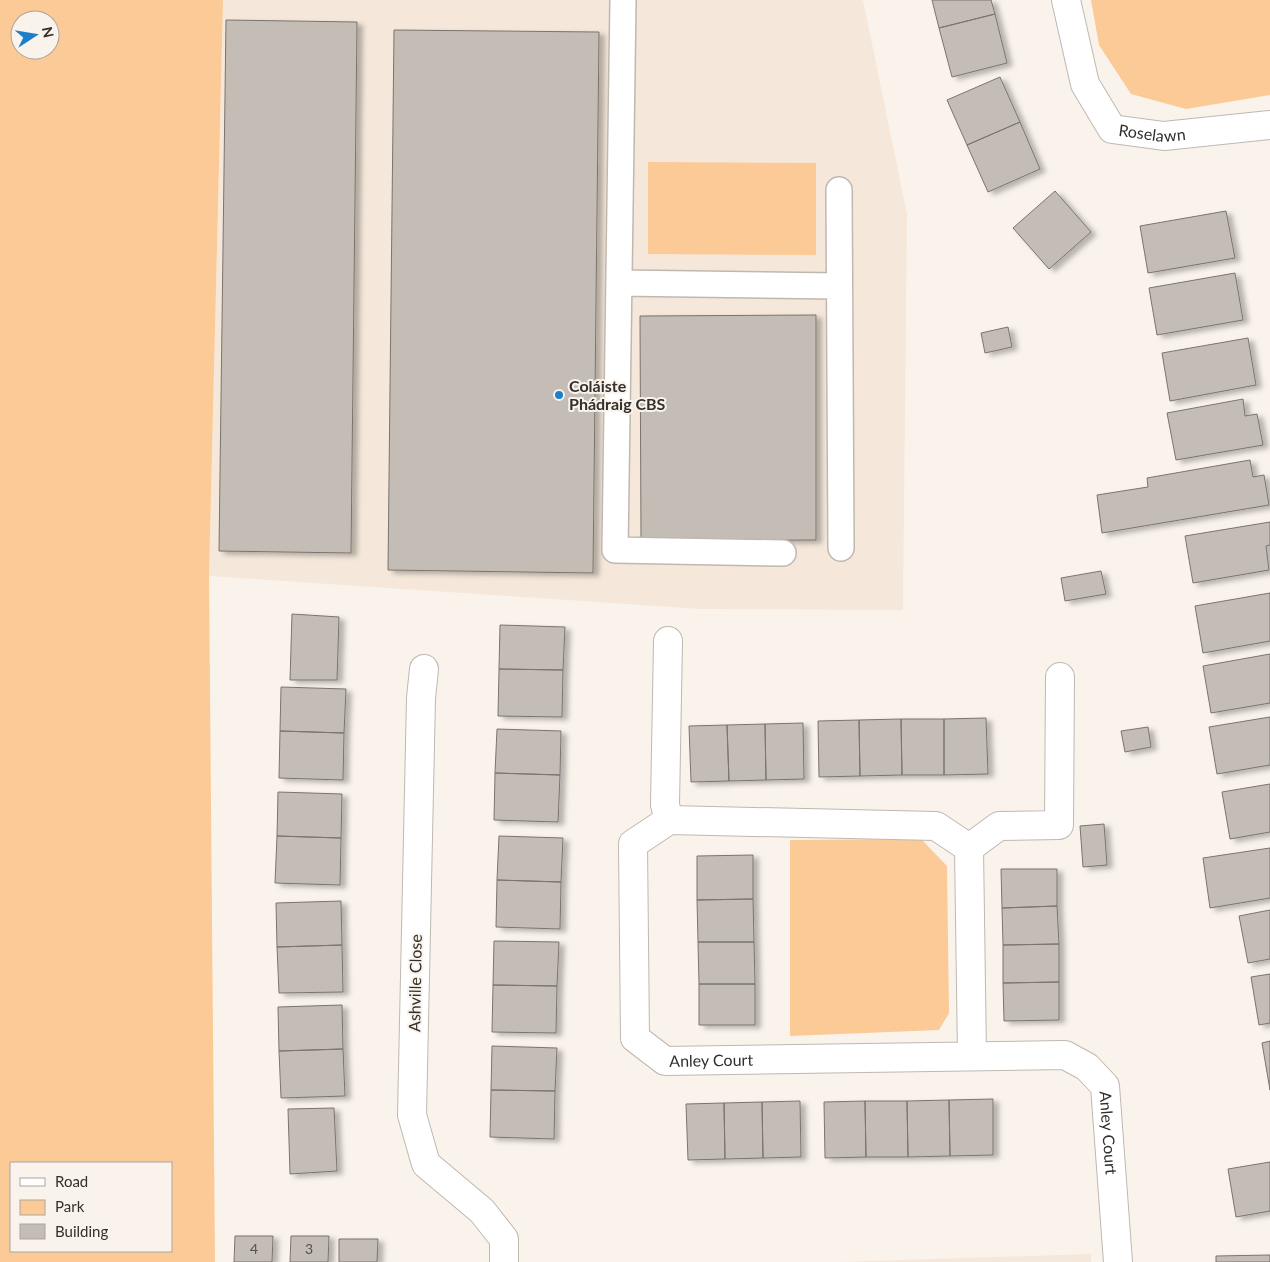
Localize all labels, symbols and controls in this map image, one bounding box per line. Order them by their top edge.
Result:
north arrow [10,10,60,60]
text: N [39,25,58,39]
street label: Roselawn [1118,120,1186,145]
place label: Coláiste Phádraig CBS [569,376,666,413]
marker: Coláiste Phádraig CBS [553,389,565,401]
street label: Ashville Close [404,934,425,1032]
street label: Anley Court [669,1050,753,1070]
street label: Anley Court [1096,1090,1122,1175]
legend [10,1162,172,1252]
text: Road [55,1172,88,1190]
text: Park [55,1197,85,1215]
text: Building [55,1222,108,1240]
house number: 4 [250,1240,258,1257]
house number: 3 [305,1240,313,1257]

